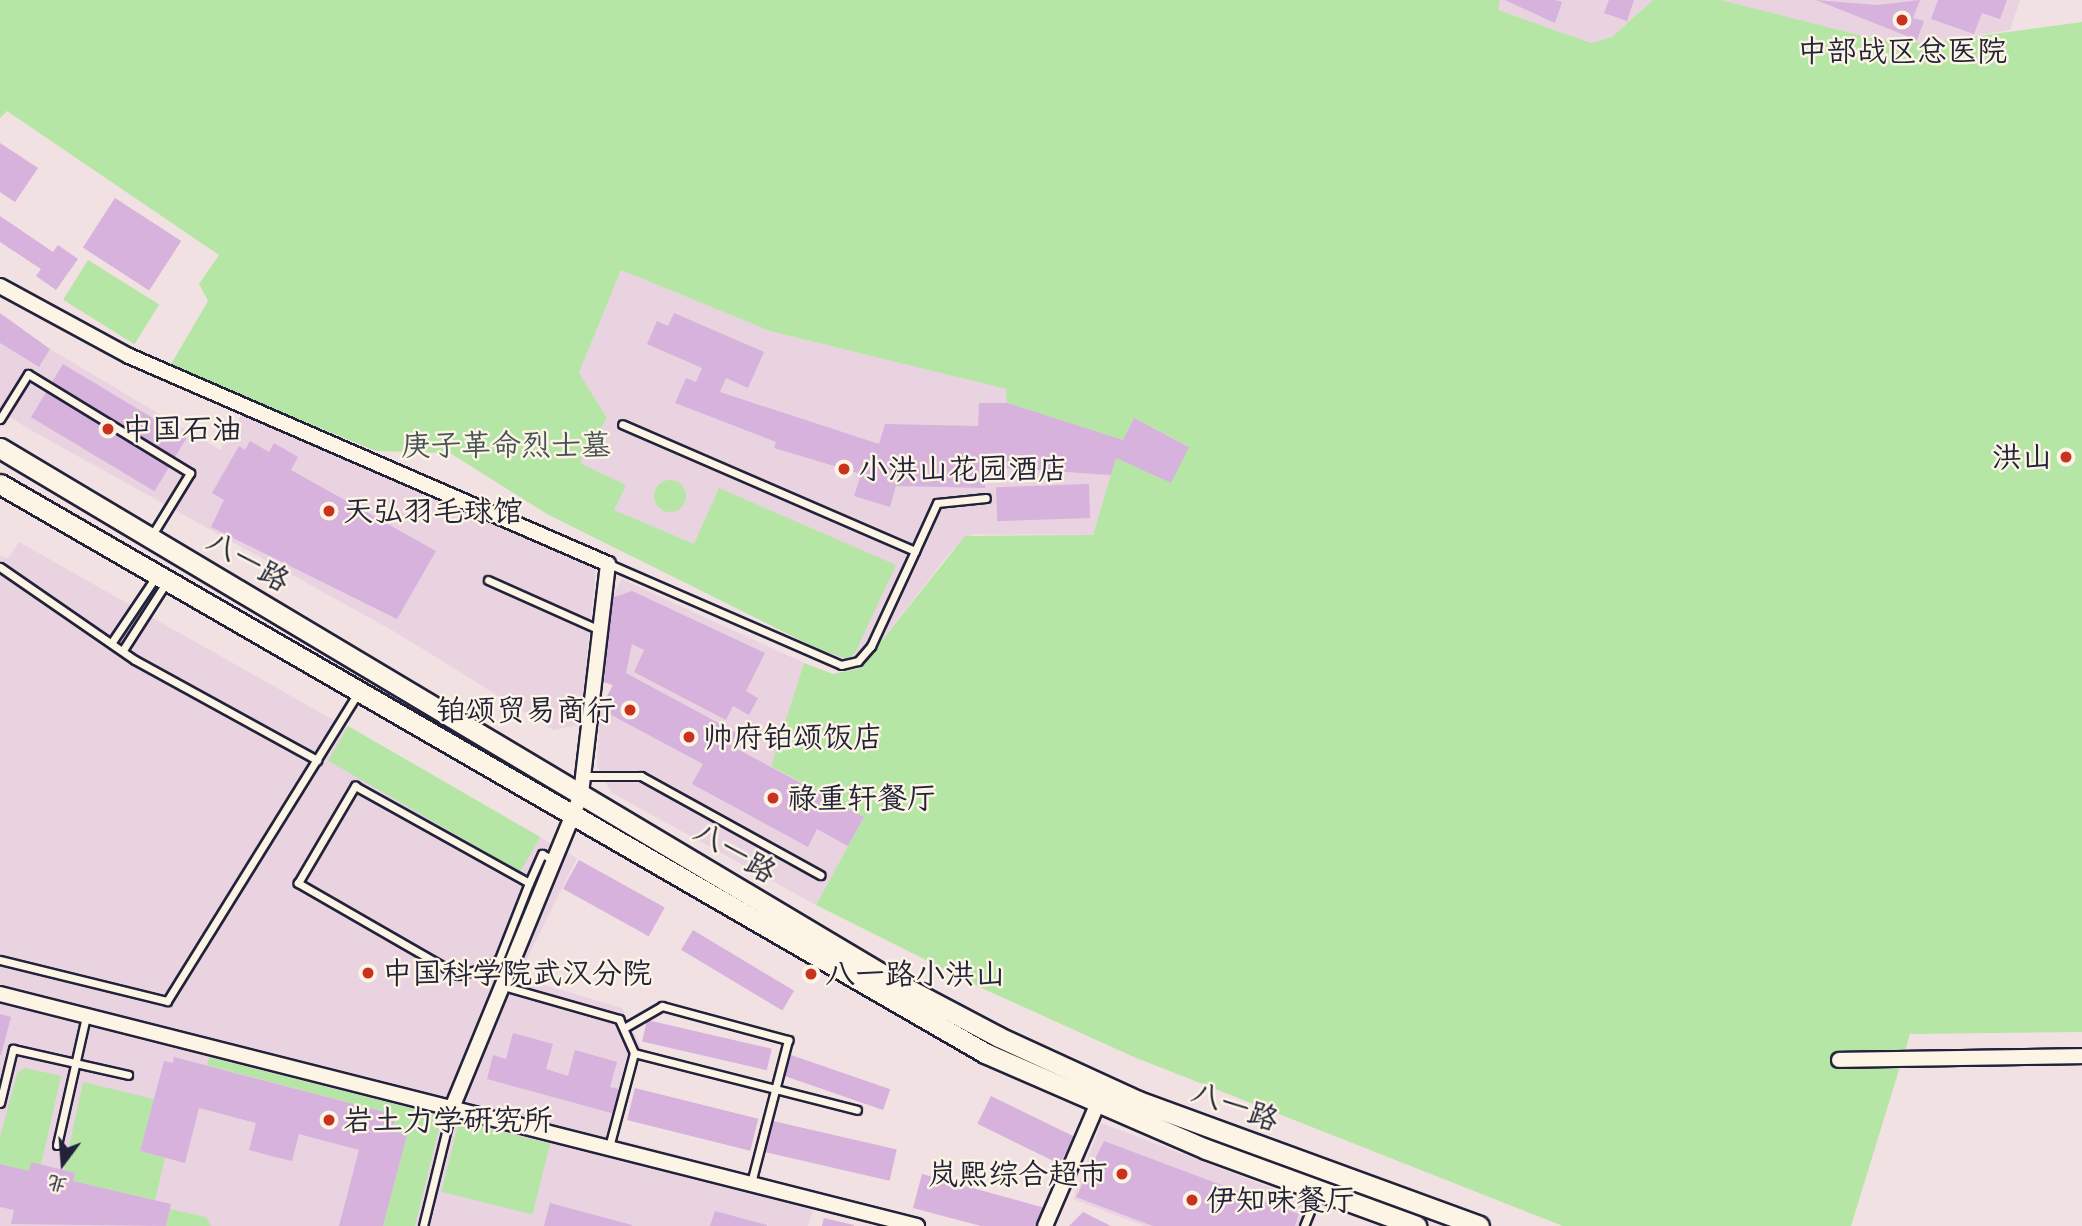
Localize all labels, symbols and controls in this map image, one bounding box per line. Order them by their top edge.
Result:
marker: 中部战区总医院 [1892,10,1912,30]
place label: 中部战区总医院 [1797,33,2007,69]
place label: 中国石油 [122,411,242,447]
marker: 中国石油 [100,421,116,437]
park label: 庚子革命烈士墓 [401,427,611,463]
place label: 洪山 [1992,439,2052,475]
marker: 洪山 [2058,449,2074,465]
place label: 小洪山花园酒店 [858,451,1068,487]
marker: 小洪山花园酒店 [836,461,852,477]
place label: 天弘羽毛球馆 [343,493,523,529]
marker: 天弘羽毛球馆 [321,503,337,519]
street label: 八一路 [200,523,296,599]
place label: 铂颂贸易商行 [436,692,616,728]
marker: 铂颂贸易商行 [622,702,638,718]
place label: 帅府铂颂饭店 [703,719,883,755]
marker: 帅府铂颂饭店 [681,729,697,745]
place label: 禄重轩餐厅 [787,780,937,816]
marker: 禄重轩餐厅 [765,790,781,806]
street label: 八一路 [687,813,783,891]
place label: 中国科学院武汉分院 [382,955,652,991]
place label: 八一路小洪山 [825,956,1005,992]
marker: 中国科学院武汉分院 [360,965,376,981]
marker: 八一路小洪山 [803,966,819,982]
street label: 八一路 [1187,1074,1283,1138]
place label: 岩土力学研究所 [343,1102,553,1138]
marker: 岩土力学研究所 [321,1112,337,1128]
north arrow [28,1128,98,1198]
place label: 岚熙综合超市 [928,1156,1108,1192]
marker: 岚熙综合超市 [1114,1166,1130,1182]
text: 北 [45,1169,70,1197]
place label: 伊知味餐厅 [1206,1182,1356,1218]
marker: 伊知味餐厅 [1184,1192,1200,1208]

